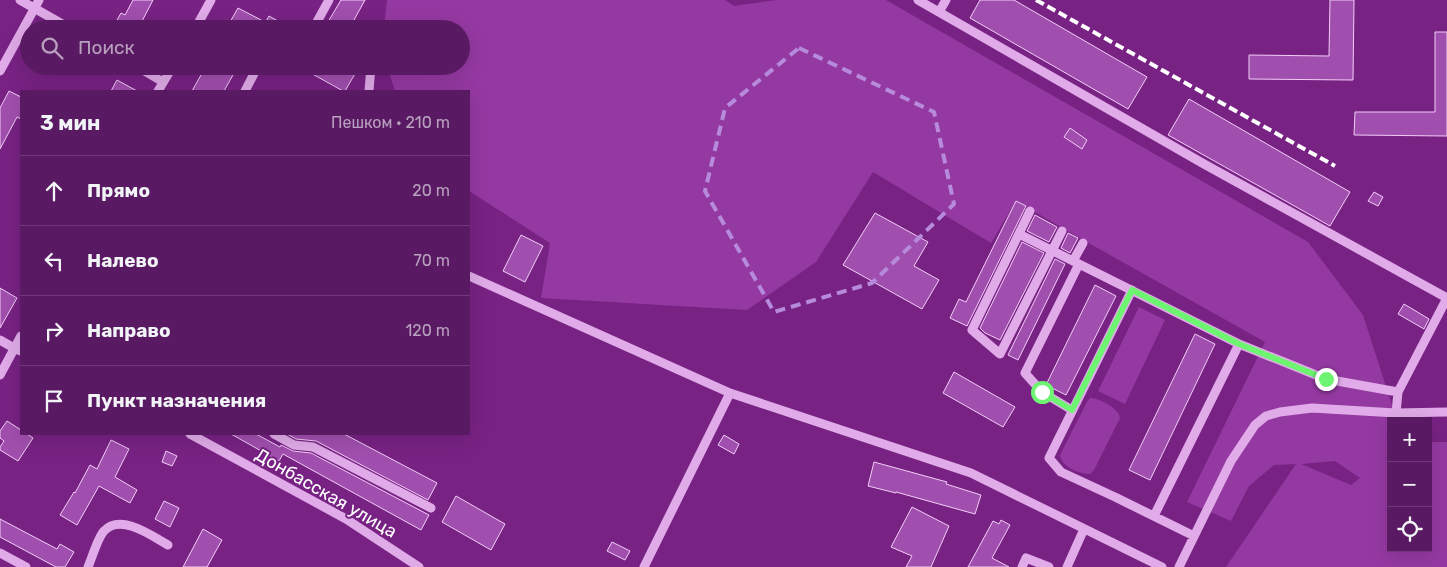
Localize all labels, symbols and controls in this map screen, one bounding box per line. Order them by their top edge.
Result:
search box [20,20,470,75]
icon: search [38,34,66,62]
text: Поиск [78,36,135,59]
text: 3 мин [40,110,100,135]
text: Пешком · 210 m [331,113,450,132]
icon: ahead [40,177,68,205]
text: Прямо [87,179,150,202]
text: 20 m [412,181,450,200]
icon: left [40,247,68,275]
text: Налево [87,249,159,272]
text: 70 m [413,251,450,270]
icon: right [40,317,68,345]
text: Направо [87,319,171,342]
text: 120 m [405,321,450,340]
route end [1315,368,1338,391]
route start [1031,381,1054,404]
icon: arrive [40,387,68,415]
text: Пункт назначения [87,389,266,412]
map controls [1387,417,1432,552]
button: + [1387,417,1432,462]
street label: Донбасская улица [251,444,401,542]
button: − [1387,462,1432,507]
button: locate [1387,507,1432,552]

